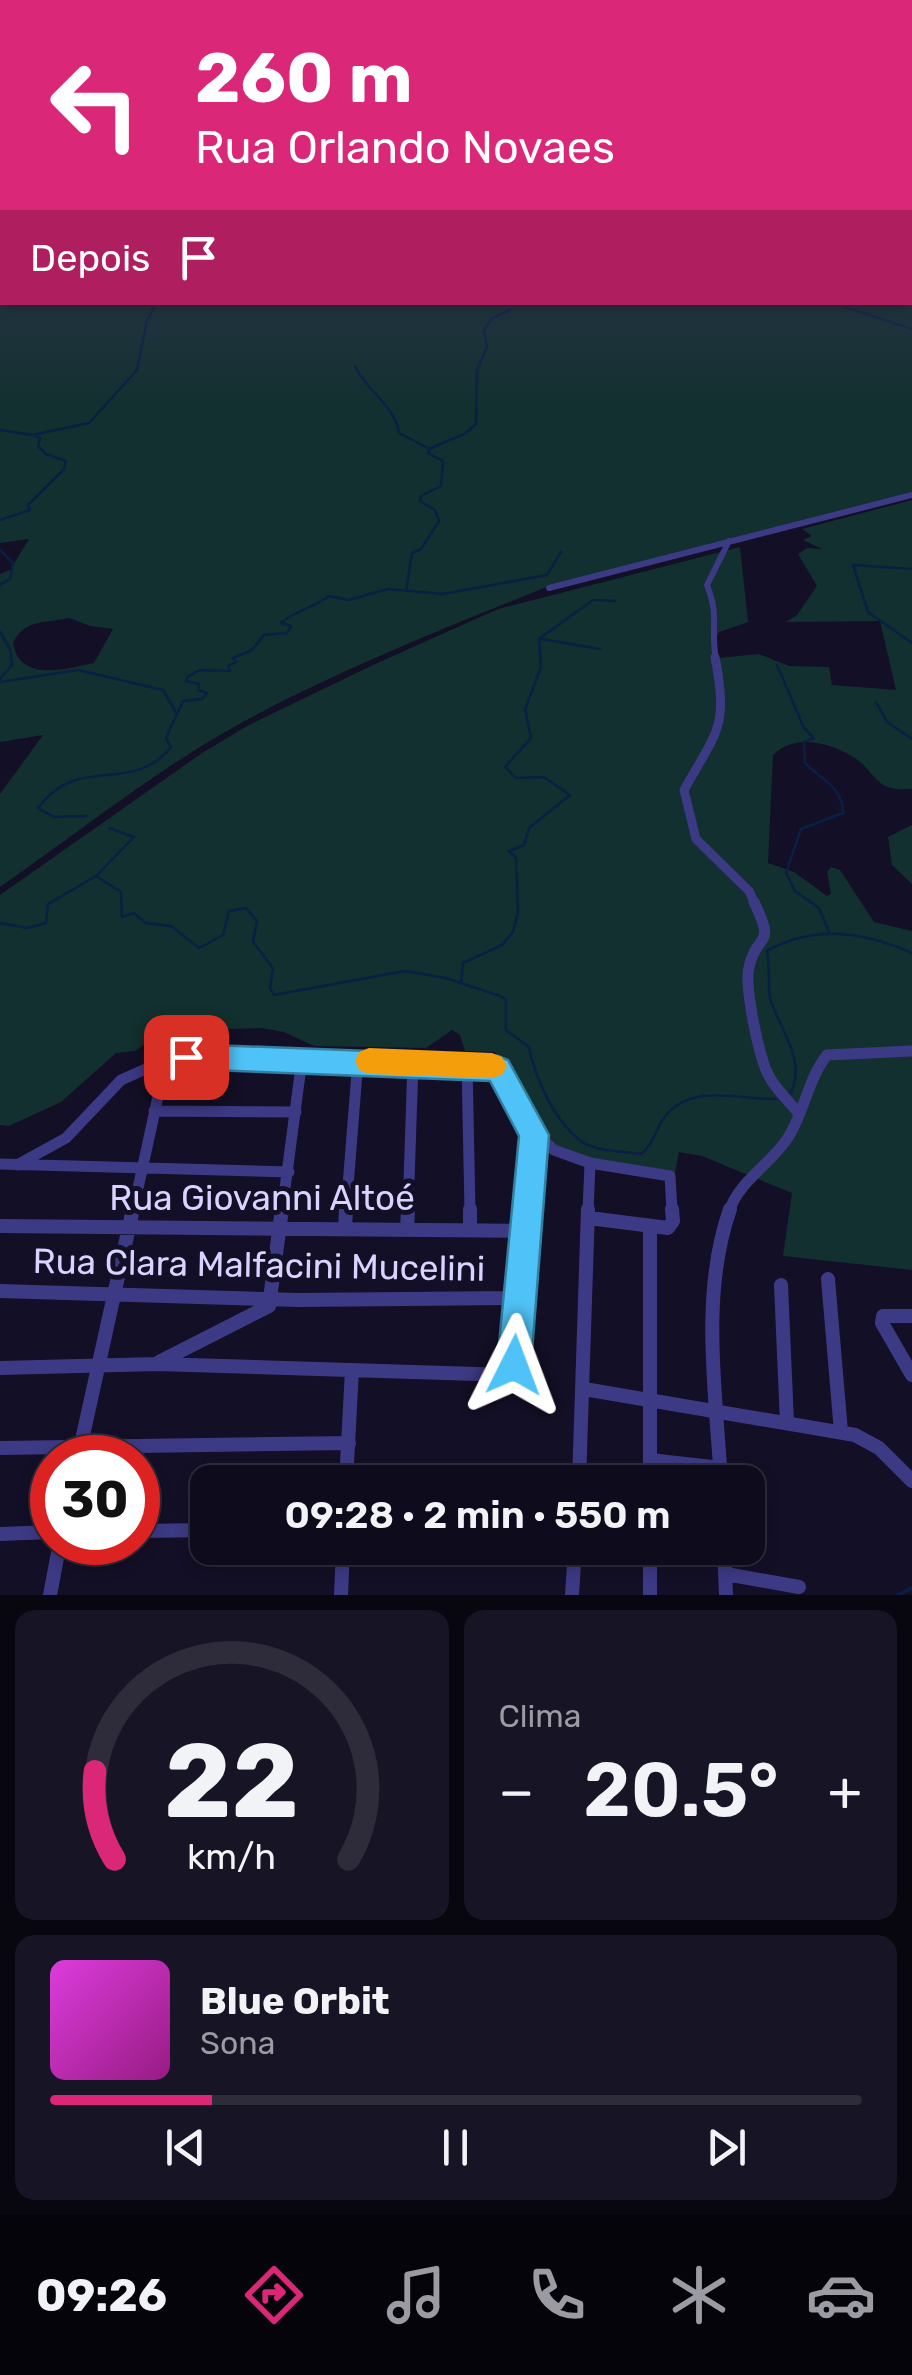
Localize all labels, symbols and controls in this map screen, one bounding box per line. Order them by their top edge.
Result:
text: 260 m [195,37,413,120]
icon: left [30,40,160,170]
text: Rua Orlando Novaes [195,121,615,174]
icon: arrive [171,230,226,285]
text: Depois [30,235,151,281]
pin [144,1015,229,1100]
icon: arrive [159,1030,214,1085]
street label: Rua Giovanni Altoé [109,1177,415,1219]
street label: Rua Clara Malfacini Mucelini [32,1240,486,1290]
position arrow [462,1313,566,1417]
speed limit sign: 30 [30,1435,160,1565]
text: 09:28 · 2 min · 550 m [285,1492,670,1538]
text: Clima [499,1697,581,1735]
text: 22 [164,1720,299,1843]
text: 20.5° [583,1746,779,1835]
text: − [499,1759,534,1824]
text: + [828,1759,862,1824]
text: km/h [187,1836,276,1878]
text: Blue Orbit [200,1978,390,2024]
text: Sona [200,2024,275,2062]
icon: previous [158,2120,213,2175]
icon: pause [428,2120,483,2175]
icon: next [699,2120,754,2175]
icon: directions [239,2260,309,2330]
icon: music [381,2260,451,2330]
icon: phone [522,2260,592,2330]
icon: climate [664,2260,734,2330]
icon: car [806,2260,876,2330]
text: 09:26 [36,2269,167,2322]

